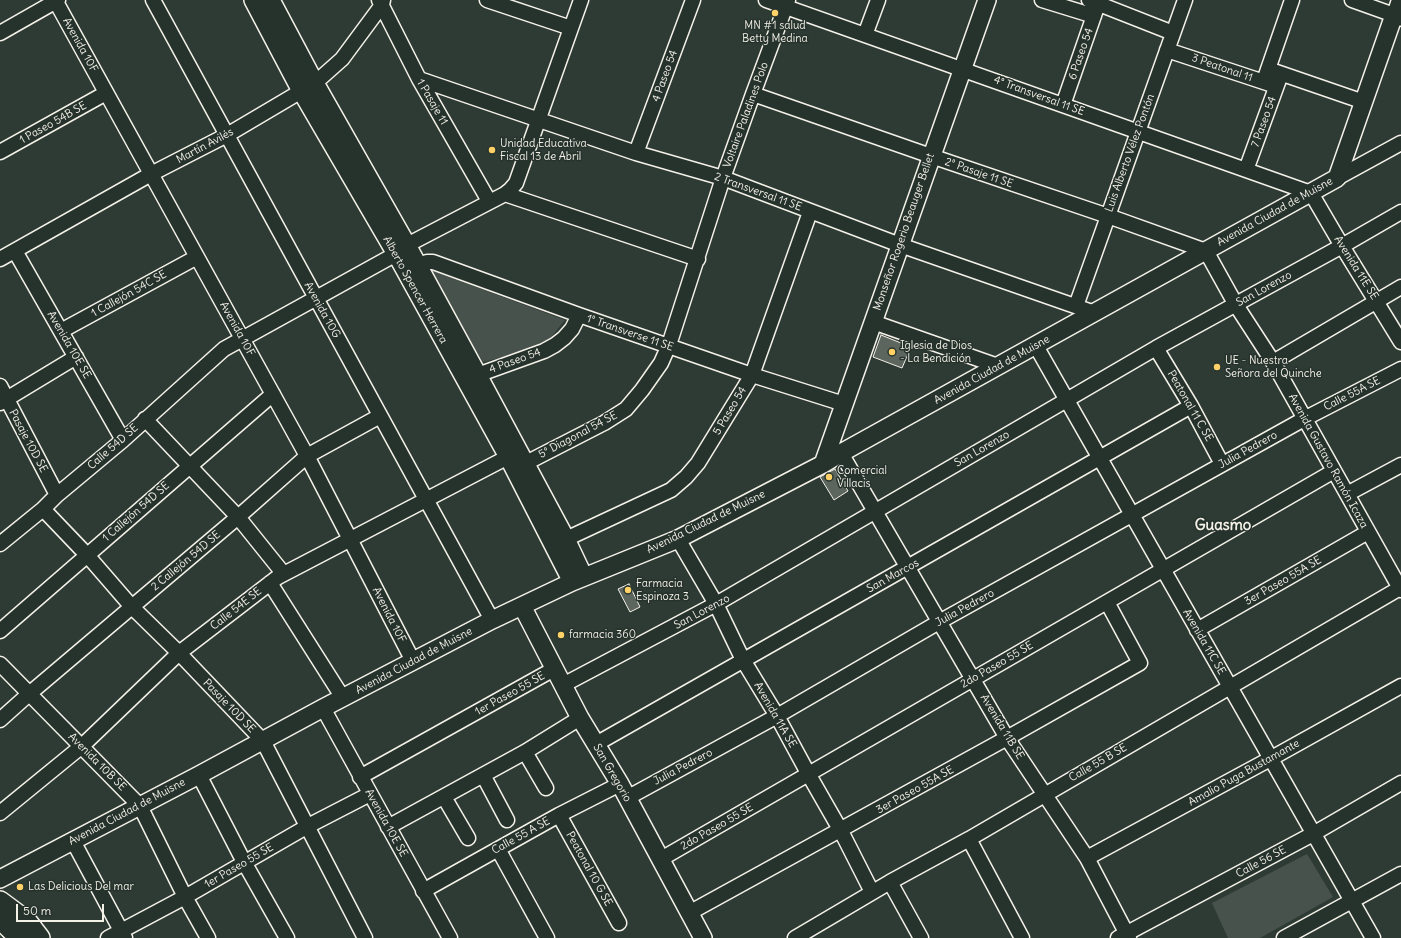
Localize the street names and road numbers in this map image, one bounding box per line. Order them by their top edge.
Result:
street label: Avenida 10F [60,15,100,75]
street label: 6 Paseo 54 [1066,26,1096,82]
street label: 4 Paseo 54 [650,48,680,104]
street label: 3 Peatonal 11 [1190,51,1254,85]
street label: Voltaire Paladines Polo [721,60,771,170]
street label: 4° Transversal 11 SE [992,73,1086,119]
street label: 1 Pasaje 11 [414,77,450,127]
street label: Luis Alberto Vélez Pontón [1102,92,1158,214]
street label: 7 Paseo 54 [1249,95,1279,149]
street label: 1 Paseo 54B SE [17,99,89,147]
street label: Martín Avilés [174,125,236,167]
street label: Monseñor Rogerio Beauger Bellet [871,152,937,312]
street label: 2° Pasaje 11 SE [943,155,1015,191]
street label: 2 Transversal 11 SE [713,170,803,214]
street label: Avenida Ciudad de Muisne [1215,175,1335,249]
street label: Alberto Spencer Herrera [380,234,450,346]
street label: Avenida 11E SE [1331,234,1381,302]
street label: 1 Callejón 54C SE [89,268,169,320]
street label: San Lorenzo [1234,268,1294,310]
street label: Avenida 10G [301,280,343,340]
street label: Avenida 10F [217,299,257,359]
street label: Avenida 10E SE [44,309,94,381]
street label: 1° Transverse 11 SE [585,312,675,354]
street label: Avenida Ciudad de Muisne [932,333,1052,407]
street label: 4 Paseo 54 [487,346,543,376]
street label: Peatonal 11 C SE [1164,368,1216,444]
street label: Calle 55A SE [1321,374,1383,414]
street label: 5 Paseo 54 [710,384,750,438]
street label: Avenida Gustavo Ramón Icaza [1285,391,1371,531]
street label: Pasaje 10D SE [6,407,50,475]
street label: 5° Diagonal 54 SE [536,409,620,461]
street label: Calle 54D SE [85,421,141,473]
street label: San Lorenzo [952,428,1012,470]
street label: Julia Pedrero [1216,428,1280,472]
street label: 1 Callejón 54D SE [100,479,172,545]
street label: Avenida Ciudad de Muisne [645,487,767,557]
street label: 2 Callejón 54D SE [149,528,223,594]
street label: 3er Paseo 55A SE [1242,554,1324,608]
street label: San Marcos [865,556,921,596]
street label: Calle 54E SE [208,585,264,633]
street label: Avenida 10F [369,585,409,645]
street label: Julia Pedrero [933,586,997,630]
street label: San Lorenzo [672,592,732,632]
street label: Avenida 11C SE [1180,607,1228,677]
street label: Avenida Ciudad de Muisne [353,625,475,697]
street label: 2do Paseo 55 SE [958,639,1036,691]
street label: 1er Paseo 55 SE [473,669,547,719]
street label: Pasaje 10D SE [200,676,258,736]
street label: Avenida 11A SE [751,680,799,750]
street label: Avenida 11B SE [977,692,1027,762]
street label: Avenida 10B SE [65,730,129,794]
street label: Amalio Puga Bustamante [1186,737,1302,809]
street label: Calle 55 B SE [1067,741,1129,785]
street label: San Gregorio [590,742,634,804]
street label: Julia Pedrero [651,746,715,788]
street label: 3er Paseo 55A SE [874,763,956,817]
street label: Avenida Ciudad de Muisne [66,776,188,848]
street label: Avenida 10E SE [362,787,410,859]
street label: 2do Paseo 55 SE [678,801,756,853]
street label: Calle 55 A SE [490,815,552,857]
street label: Peatonal 10 G SE [563,829,615,909]
street label: 1er Paseo 55 SE [202,841,276,891]
street label: Calle 56 SE [1234,843,1288,881]

